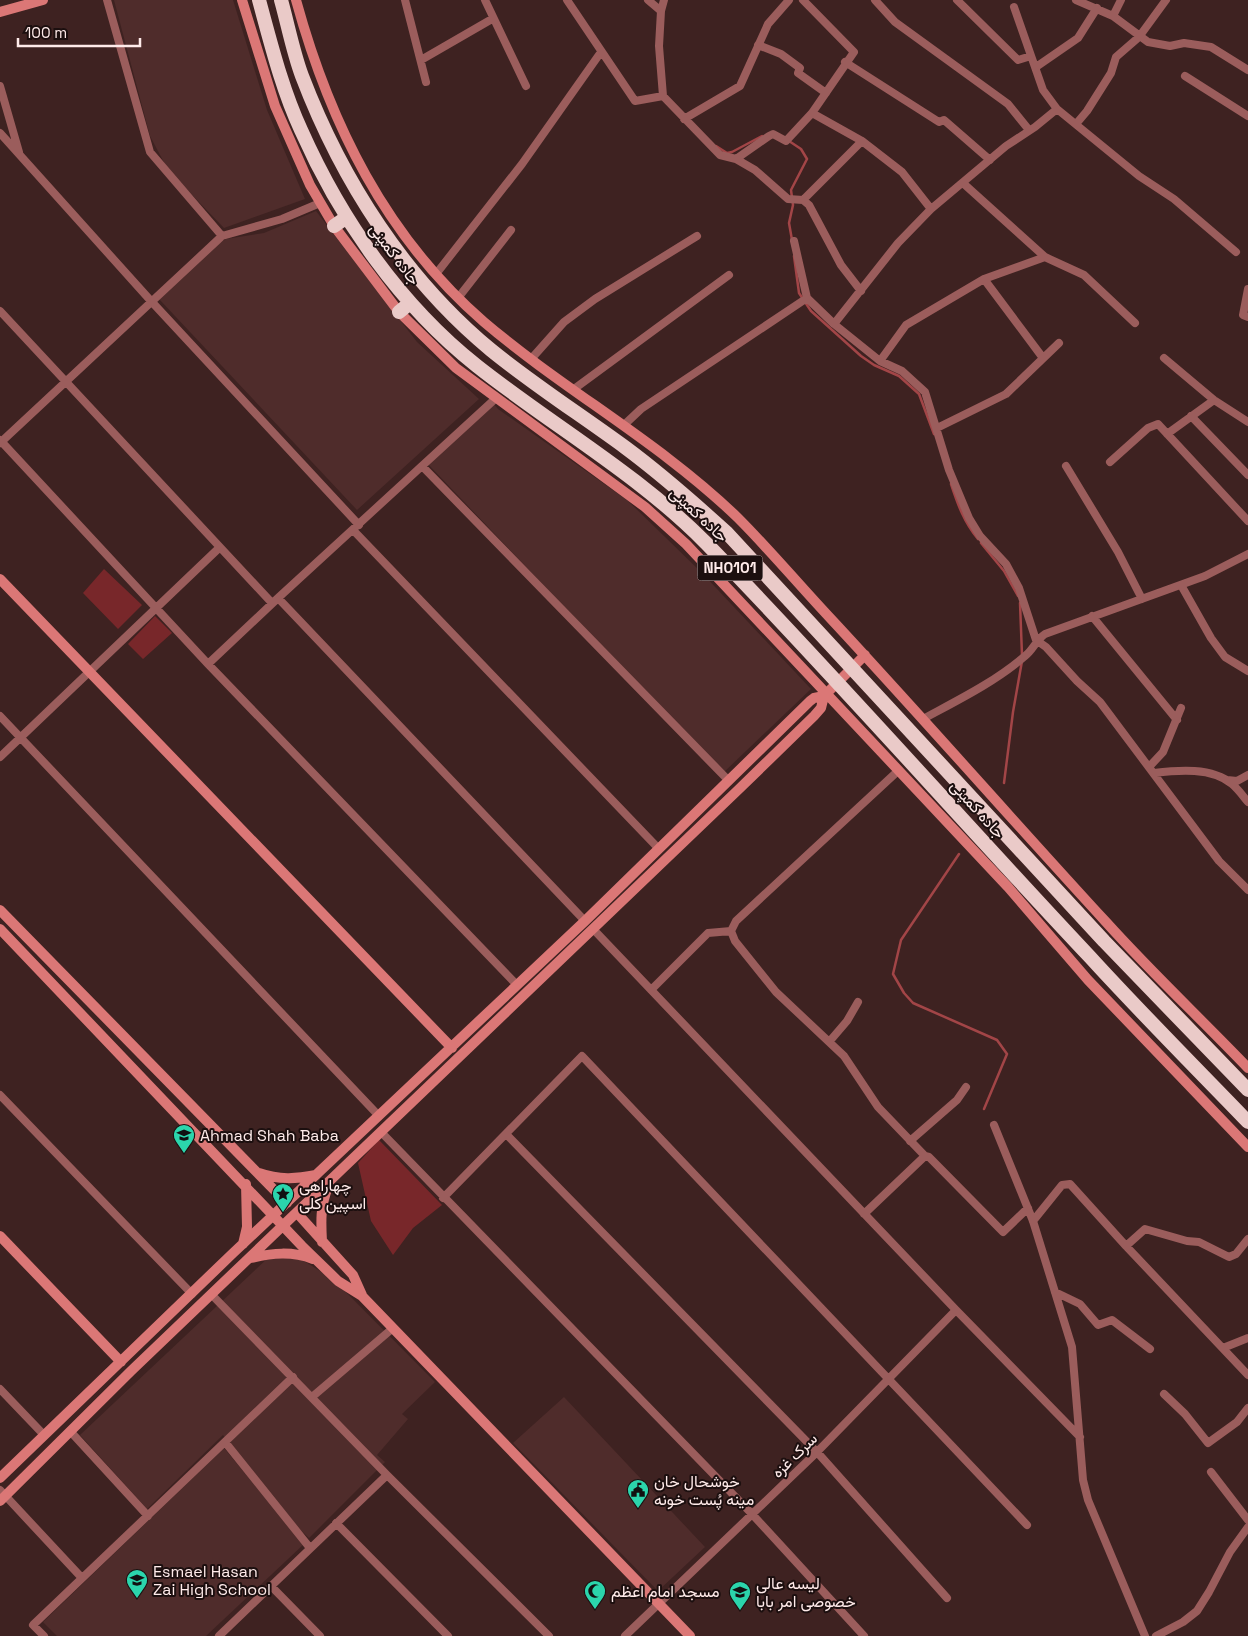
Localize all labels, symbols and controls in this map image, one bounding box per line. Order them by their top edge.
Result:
scale bar [18,15,140,47]
text: 100 m [25,23,67,42]
street label: جاده کمپنی [364,219,425,290]
street label: جاده کمپنی [664,482,732,548]
road number: NH0101 [698,556,762,580]
street label: جاده کمپنی [945,776,1010,844]
school or university icon: Ahmad Shah Baba [172,1123,196,1154]
place label: Ahmad Shah Baba [200,1125,339,1146]
place label: چهاراهی اسپین کلی [299,1175,366,1215]
place icon: چهاراهی اسپین کلی [271,1182,295,1213]
street label: سرک غزه [767,1428,822,1482]
place label: خوشحال خان مینه پُست خونه [654,1471,754,1511]
public building icon: خوشحال خان مینه پُست خونه [626,1478,650,1509]
place label: Esmael Hasan Zai High School [153,1561,271,1600]
school or university icon: Esmael Hasan Zai High School [125,1568,149,1599]
place label: لیسه عالی خصوصی امر بابا [756,1573,856,1612]
mosque icon: مسجد امام اعظم [583,1579,607,1610]
school or university icon: لیسه عالی خصوصی امر بابا [728,1580,752,1611]
place label: مسجد امام اعظم [611,1581,720,1602]

